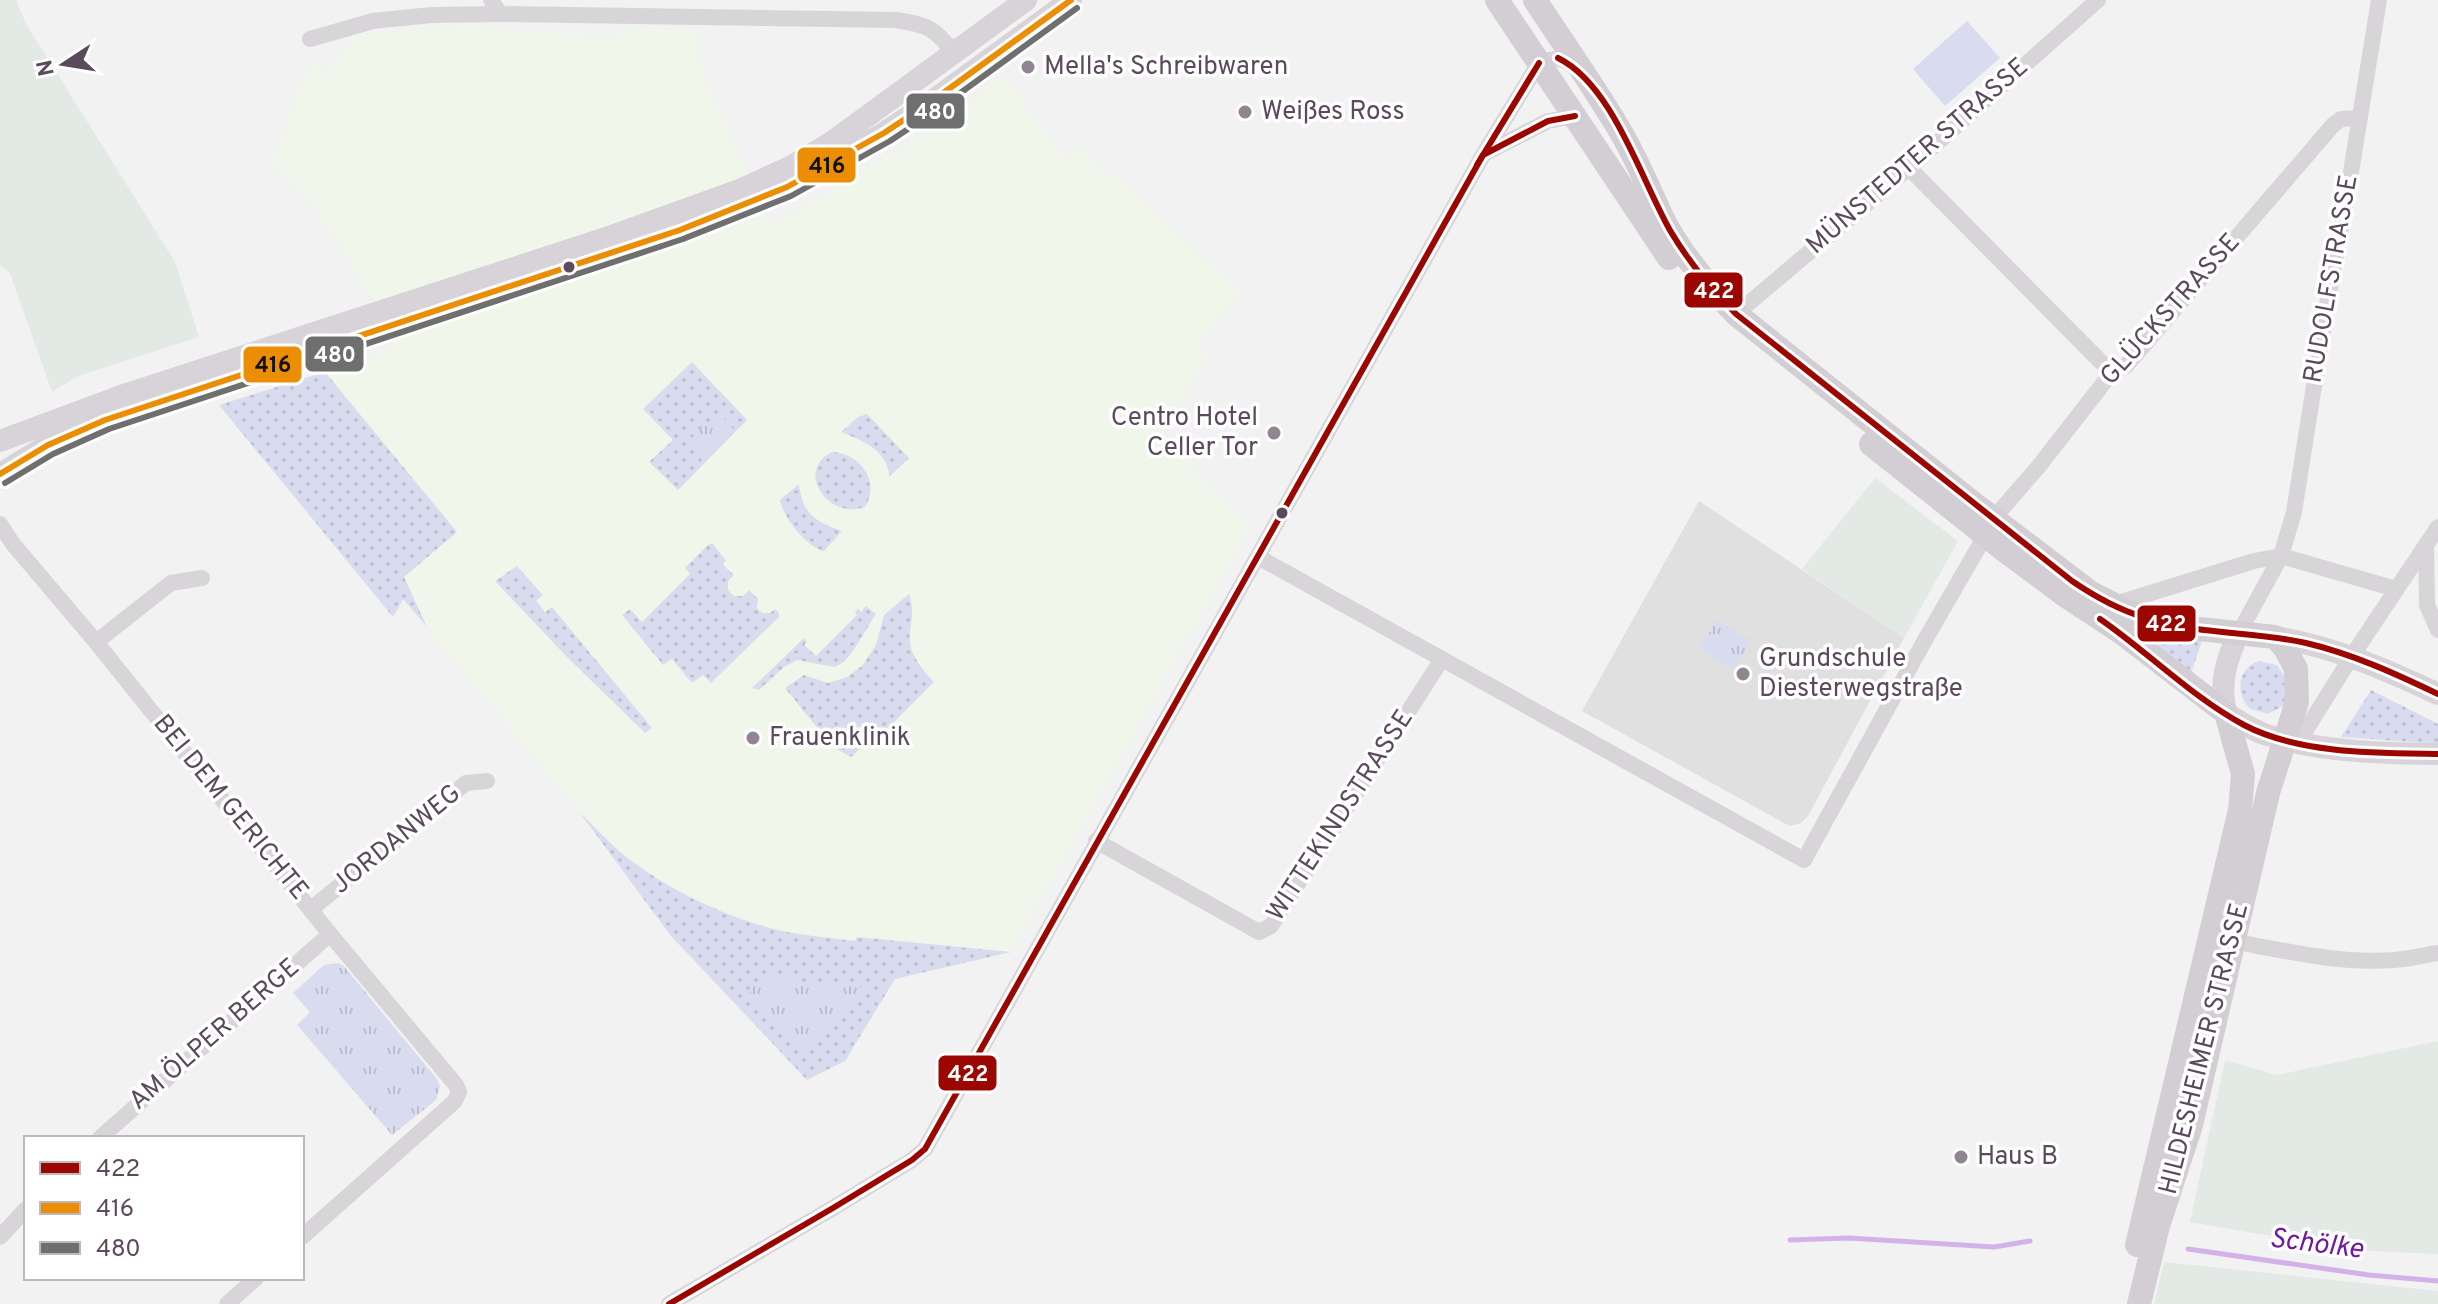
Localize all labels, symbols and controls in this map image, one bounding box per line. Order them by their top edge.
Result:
north arrow [24,24,104,104]
place label: Mella's Schreibwaren [1044,51,1288,84]
street label: MÜNSTEDTER STRASSE [1799,51,2036,263]
text: N [32,57,62,78]
marker: Mella's Schreibwaren [1019,58,1037,76]
line badge: 480 [905,92,966,130]
place label: Weißes Ross [1261,96,1405,129]
text: 480 [914,100,956,127]
marker: Weißes Ross [1236,103,1254,121]
line badge: 416 [796,146,857,184]
text: 416 [809,154,845,181]
street label: RUDOLFSTRASSE [2297,172,2367,386]
street label: GLÜCKSTRASSE [2093,226,2248,393]
unlabelled marker [561,259,577,275]
line badge: 422 [1683,271,1744,309]
text: 422 [1693,279,1735,306]
line badge: 480 [304,335,365,373]
text: 480 [314,343,356,370]
line badge: 416 [242,345,303,384]
text: 416 [255,353,291,380]
place label: Centro Hotel Celler Tor [1111,402,1258,465]
marker: Centro Hotel Celler Tor [1265,424,1283,442]
unlabelled marker [1274,505,1290,521]
line badge: 422 [2136,604,2197,643]
text: 422 [2145,612,2187,639]
place label: Grundschule Diesterwegstraße [1759,643,1963,706]
marker: Grundschule Diesterwegstraße [1734,665,1752,683]
street label: WITTEKINDSTRASSE [1260,704,1422,928]
street label: BEI DEM GERICHTE [145,709,315,907]
place label: Frauenklinik [769,722,911,755]
marker: Frauenklinik [744,729,762,747]
street label: JORDANWEG [326,778,468,902]
street label: HILDESHEIMER STRASSE [2153,900,2257,1198]
street label: AM ÖLPER BERGE [122,951,307,1118]
line badge: 422 [937,1054,998,1092]
text: 422 [947,1062,989,1089]
legend [24,1136,304,1280]
place label: Haus B [1977,1141,2058,1174]
marker: Haus B [1952,1148,1970,1166]
text: 422 [96,1155,140,1185]
text: 416 [96,1195,134,1225]
water label: Schölke [2267,1221,2365,1269]
text: 480 [96,1235,141,1265]

